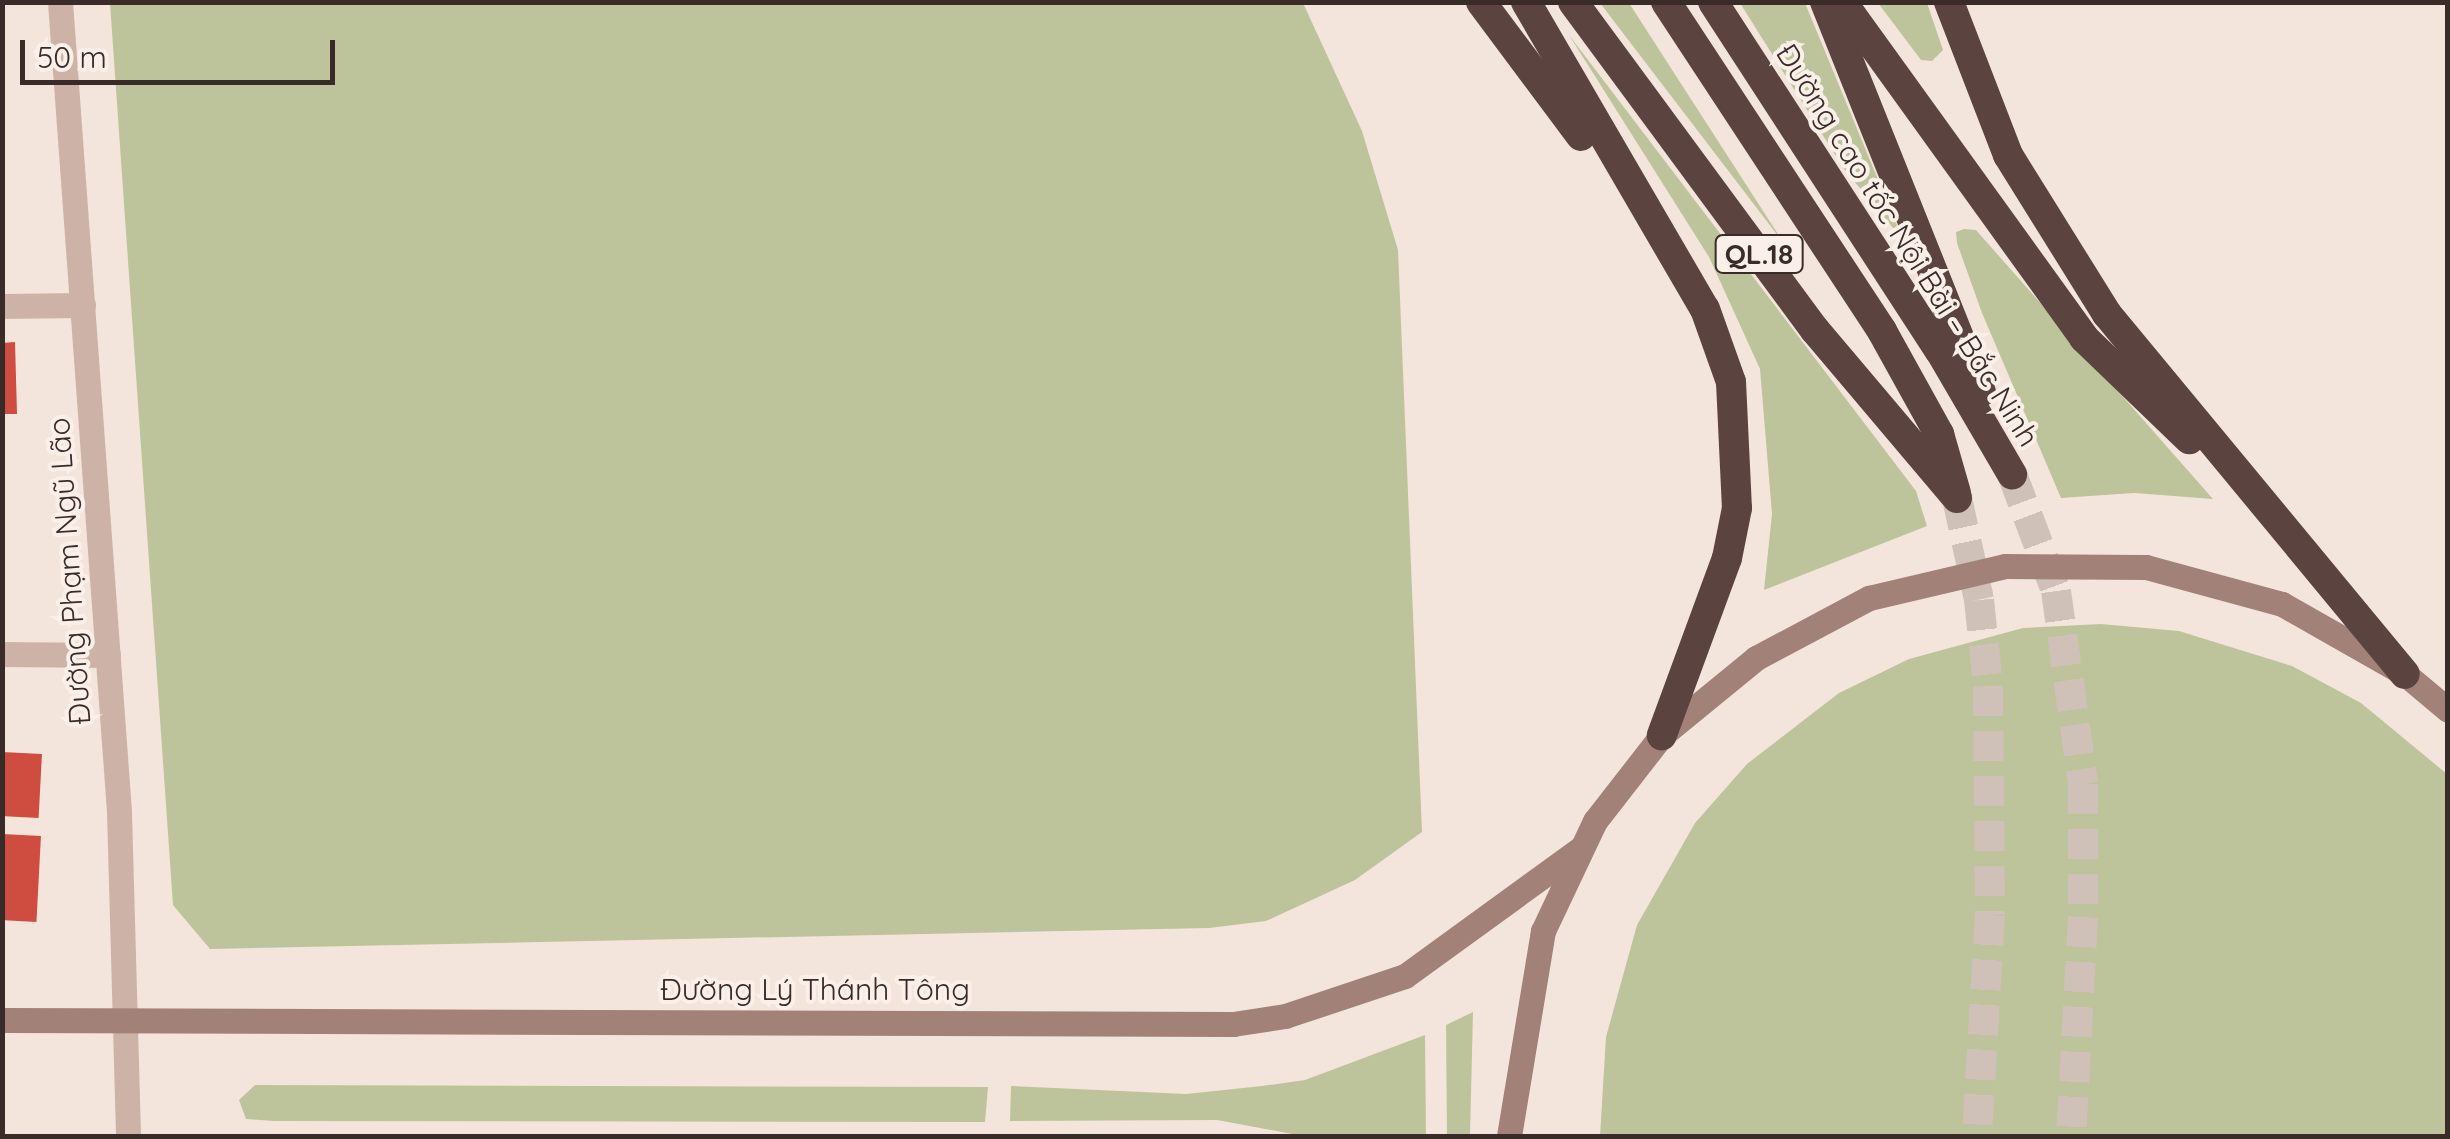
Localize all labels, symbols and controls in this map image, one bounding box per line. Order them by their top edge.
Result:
scale bar [25,20,340,82]
street label: Đường cao tốc Nội Bài – Bắc Ninh [1769,37,2047,453]
text: 50 m [37,38,107,76]
road number: QL.18 [1714,231,1804,277]
street label: Đường Phạm Ngũ Lão [40,416,98,726]
street label: Đường Lý Thánh Tông [660,971,970,1007]

